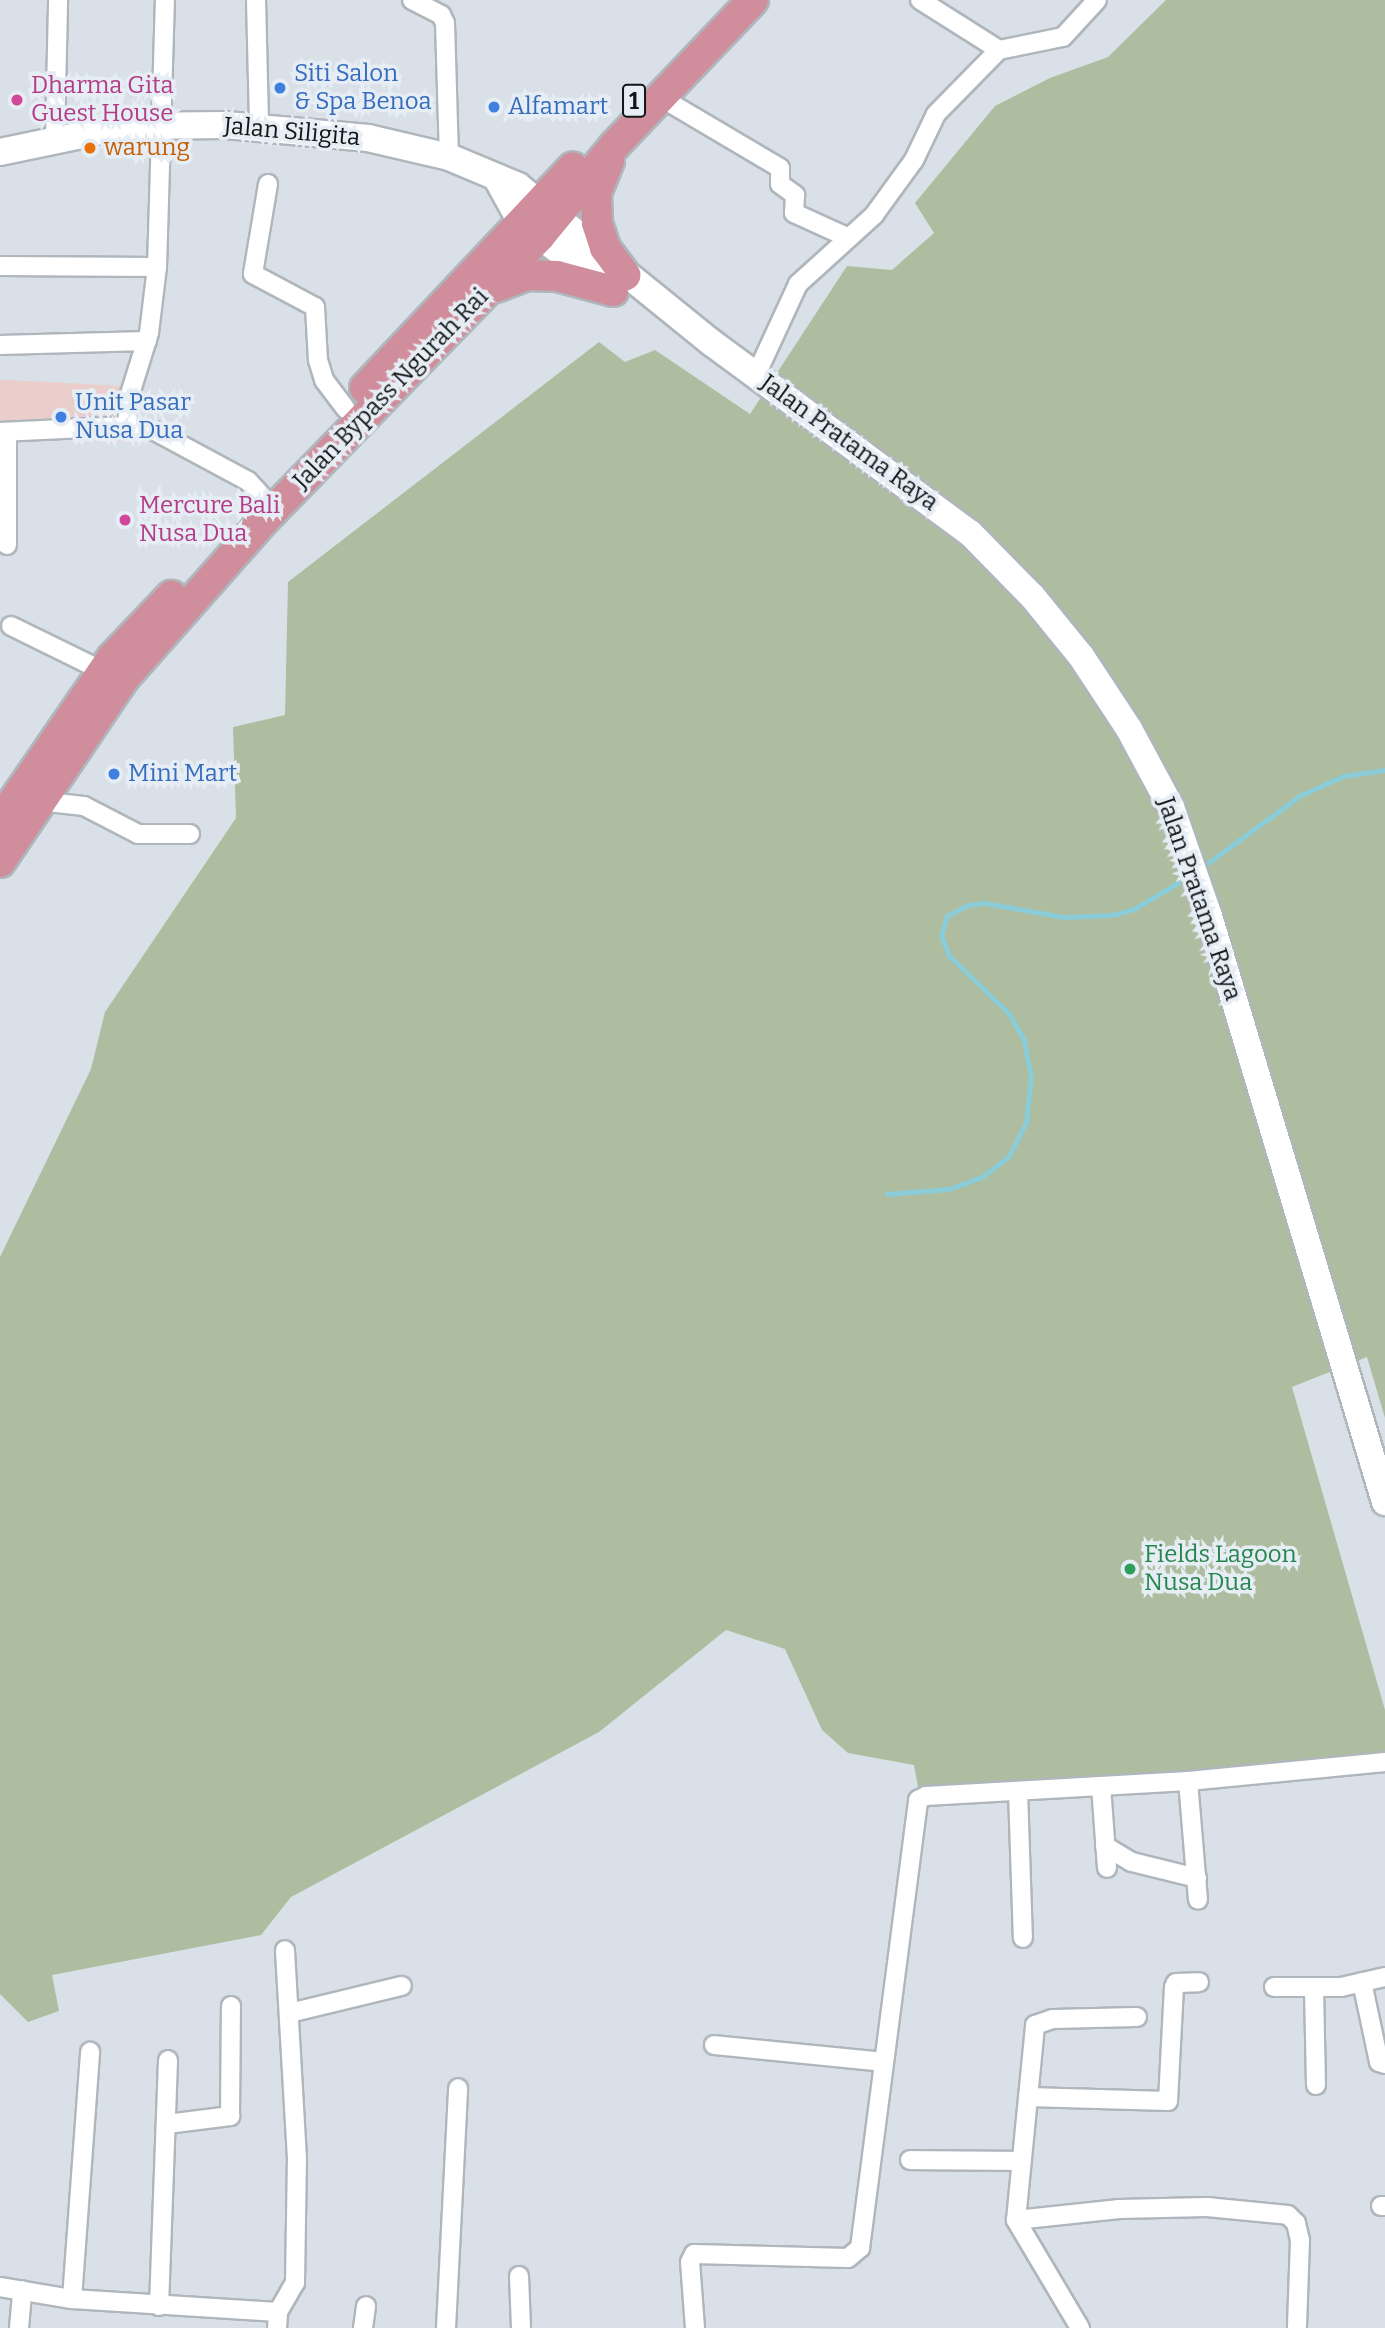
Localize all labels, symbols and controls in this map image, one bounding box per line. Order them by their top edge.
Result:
place label: Siti Salon & Spa Benoa [294,60,432,116]
place label: Dharma Gita Guest House [31,72,174,128]
marker: Siti Salon & Spa Benoa [272,80,288,96]
road number: 1 [622,82,646,120]
marker: Dharma Gita Guest House [9,92,25,108]
place label: Alfamart [508,93,608,121]
marker: Alfamart [486,99,502,115]
street label: Jalan Siligita [223,112,361,152]
place label: warung [104,134,190,162]
marker: warung [82,140,98,156]
street label: Jalan Bypass Ngurah Rai [288,283,494,495]
street label: Jalan Pratama Raya [754,369,944,517]
place label: Unit Pasar Nusa Dua [75,389,191,445]
marker: Unit Pasar Nusa Dua [53,409,69,425]
place label: Mercure Bali Nusa Dua [139,492,280,548]
marker: Mercure Bali Nusa Dua [117,512,133,528]
place label: Mini Mart [128,760,237,788]
marker: Mini Mart [106,766,122,782]
street label: Jalan Pratama Raya [1151,794,1247,1004]
place label: Fields Lagoon Nusa Dua [1144,1541,1297,1597]
marker: Fields Lagoon Nusa Dua [1122,1561,1138,1577]

